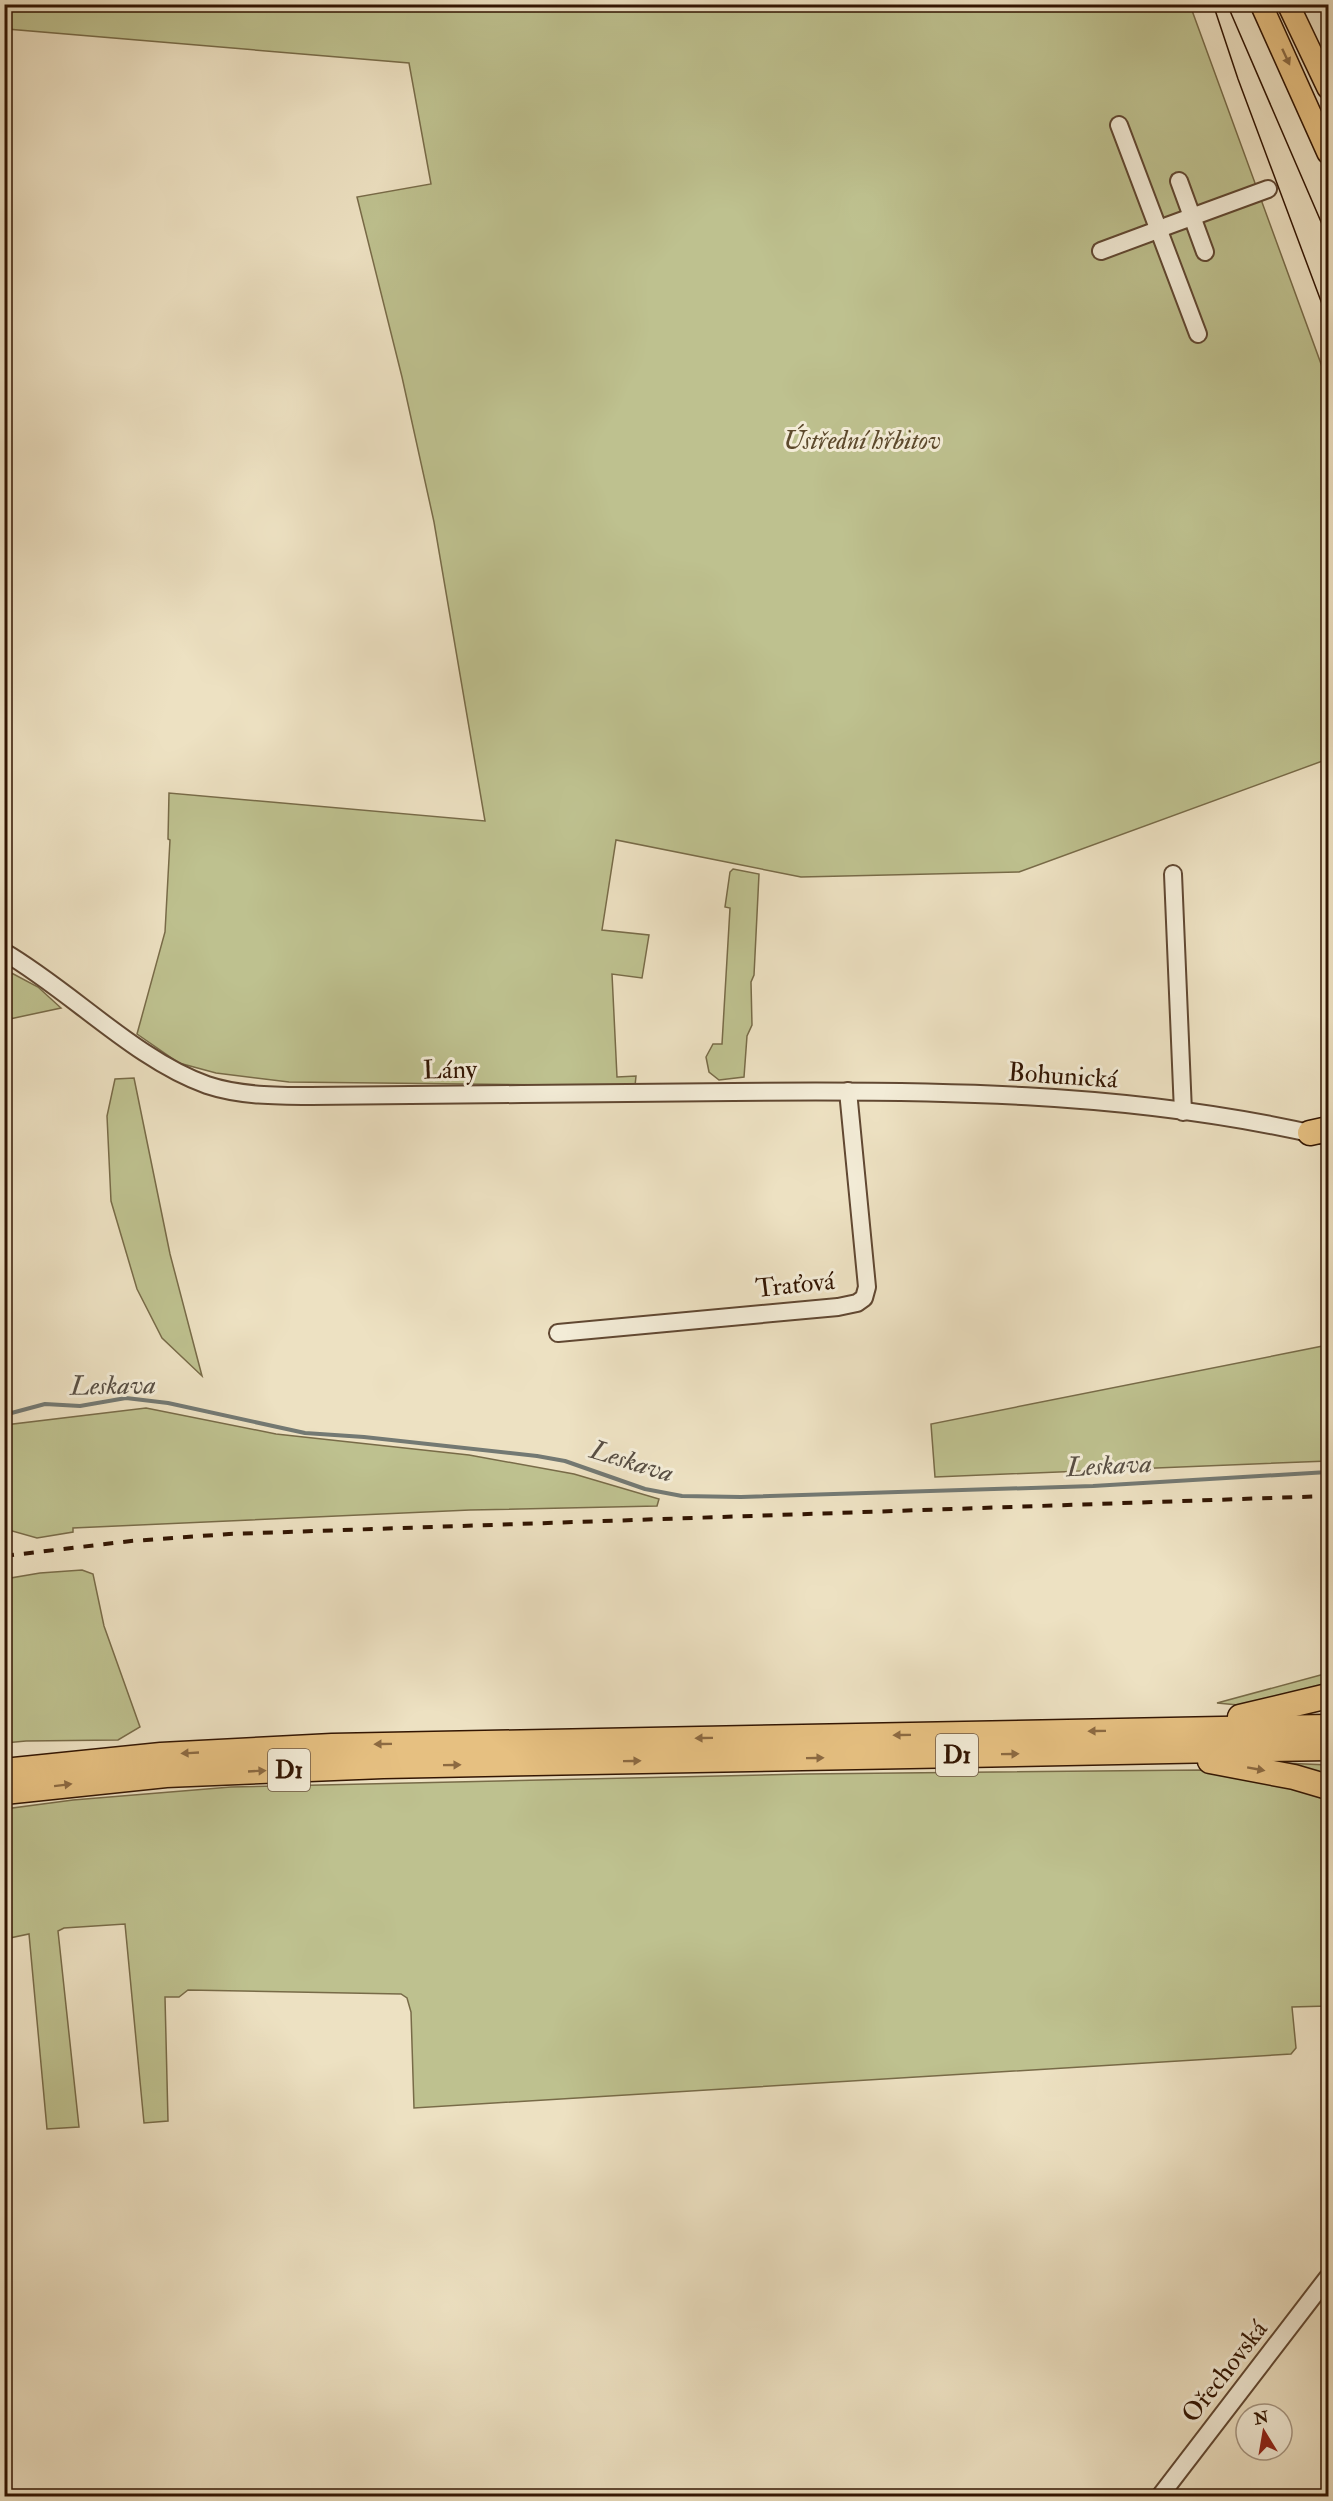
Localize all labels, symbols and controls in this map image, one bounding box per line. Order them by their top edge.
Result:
one-way arrow [1281,49,1291,67]
park label: Ústřední hřbitov [783,423,941,457]
street label: Lány [423,1054,478,1086]
street label: Bohunická [1007,1056,1119,1096]
street label: Traťová [754,1265,837,1305]
water label: Leskava [69,1368,156,1403]
water label: Leskava [585,1433,678,1490]
water label: Leskava [1064,1447,1153,1484]
one-way arrow [1088,1726,1107,1736]
one-way arrow [893,1730,912,1739]
one-way arrow [694,1733,713,1743]
road number: D1 [936,1734,978,1776]
one-way arrow [373,1740,392,1749]
one-way arrow [180,1749,199,1758]
road number: D1 [268,1749,310,1791]
one-way arrow [1001,1749,1020,1759]
one-way arrow [806,1753,825,1763]
one-way arrow [623,1756,642,1766]
one-way arrow [442,1760,461,1770]
one-way arrow [1247,1765,1266,1774]
one-way arrow [247,1766,266,1775]
one-way arrow [53,1781,72,1790]
street label: Ořechovská [1175,2314,1275,2429]
north arrow [1234,2402,1294,2462]
text: N [1251,2407,1271,2430]

